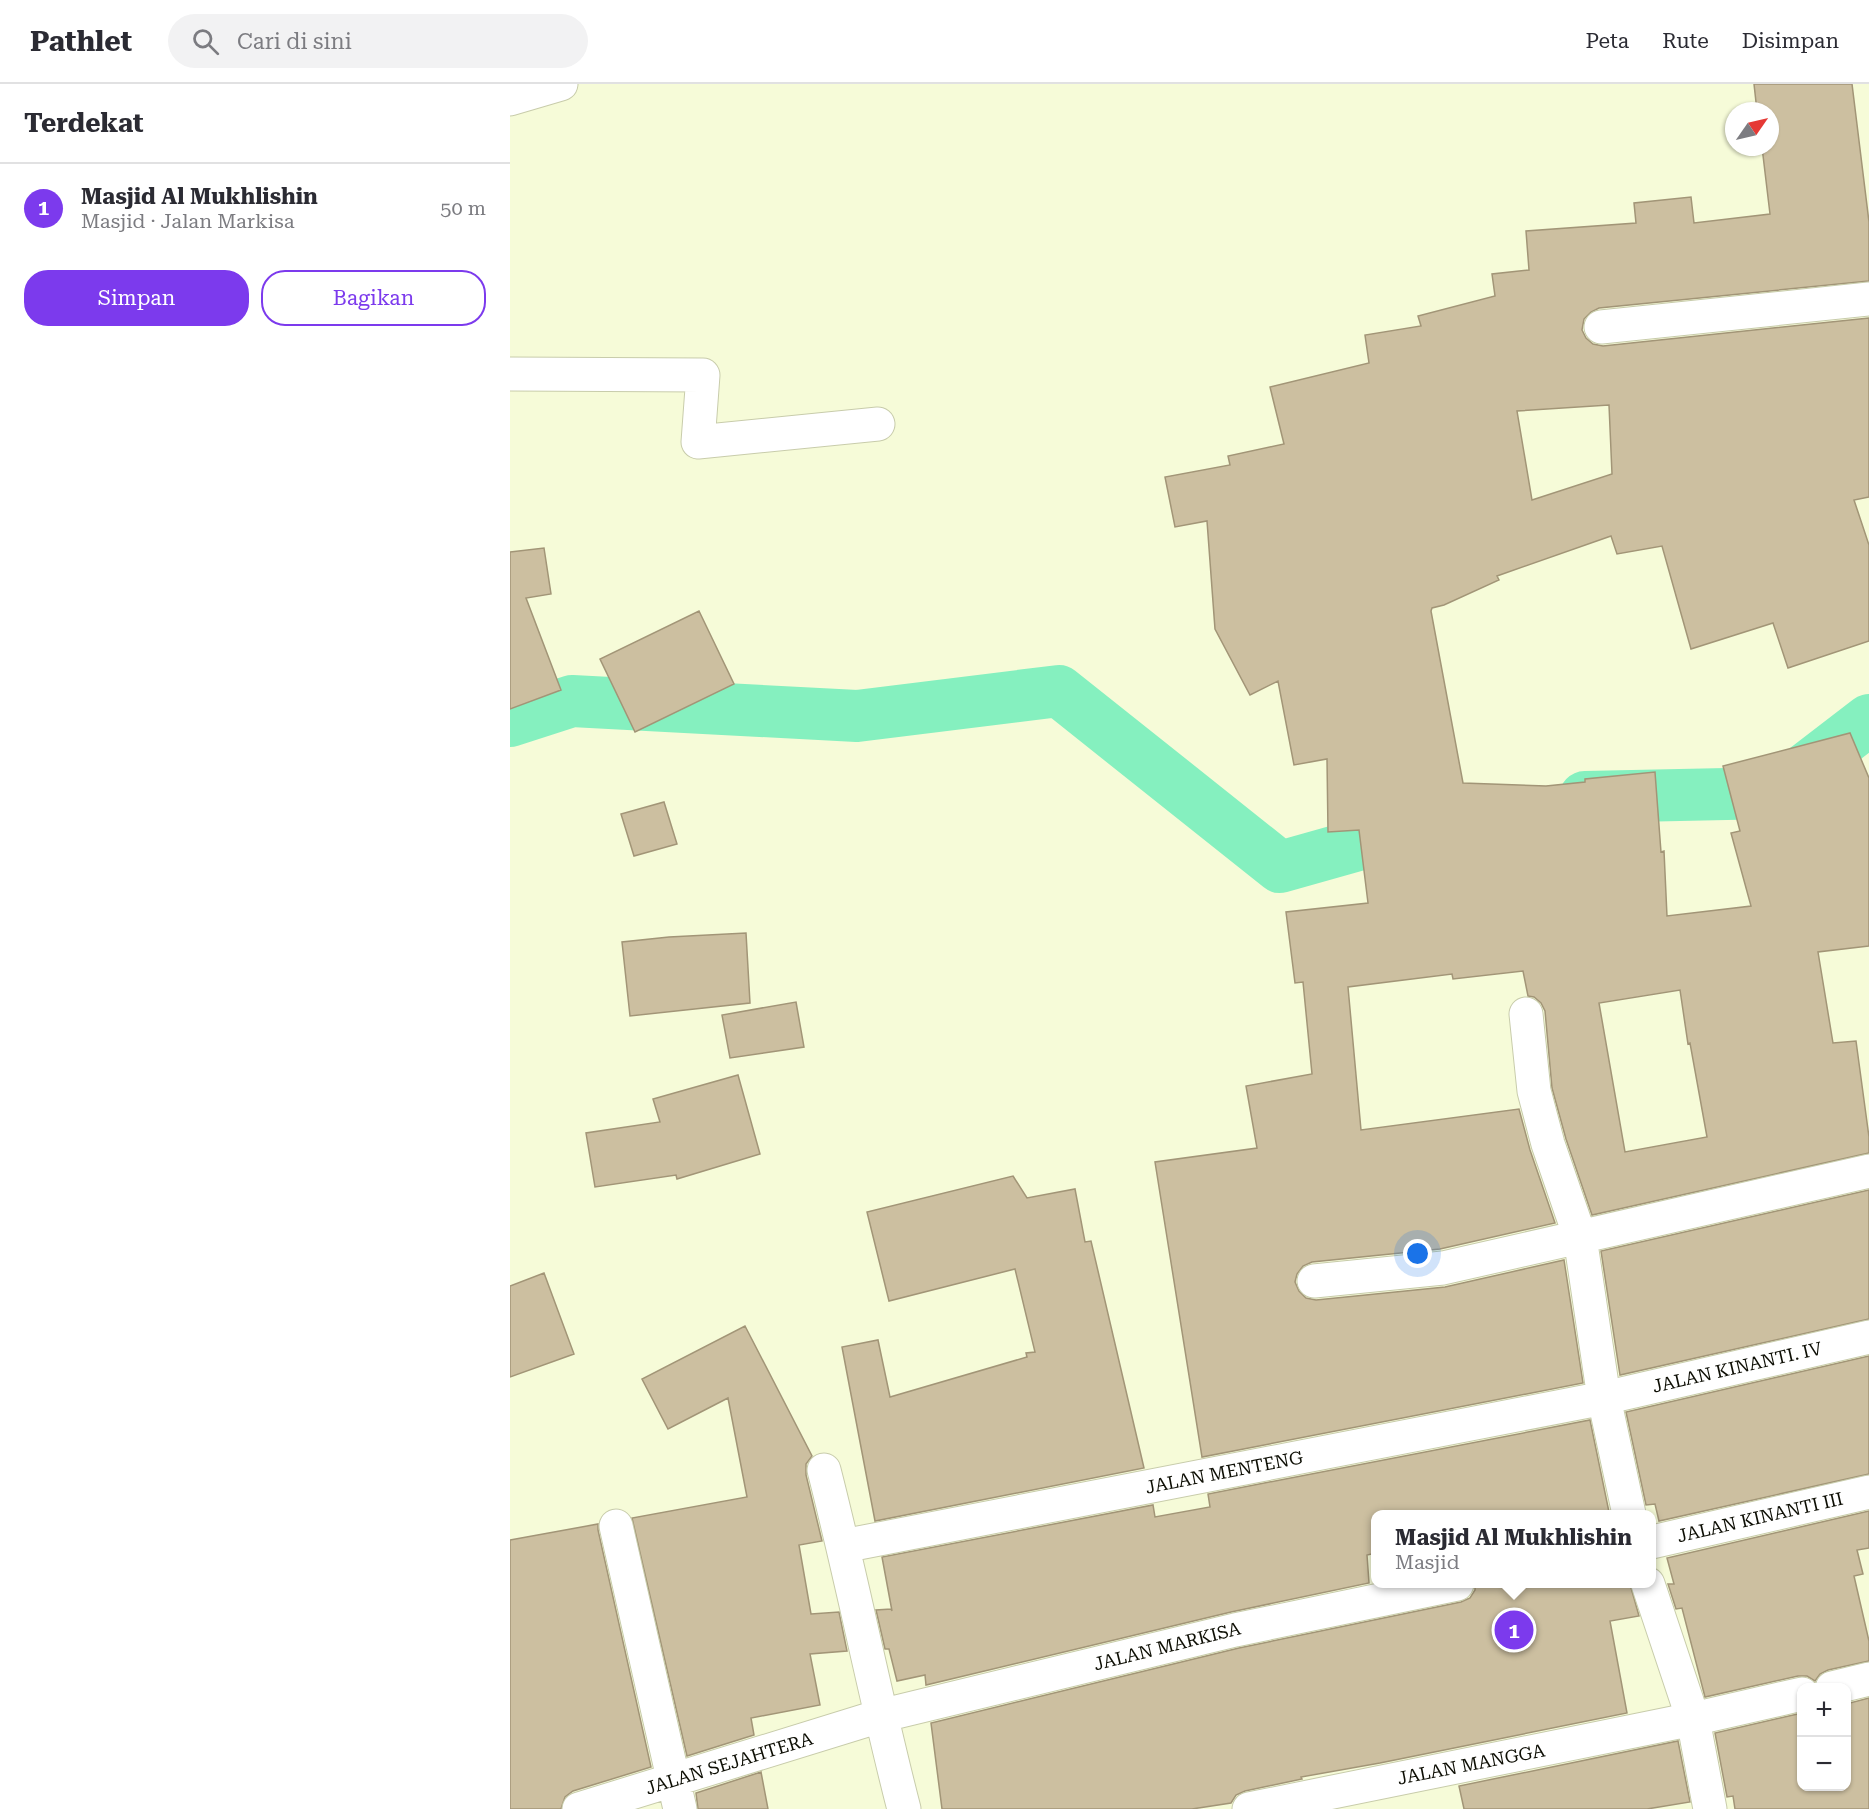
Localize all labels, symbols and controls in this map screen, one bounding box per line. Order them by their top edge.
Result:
search box [168,14,588,68]
text: Pathlet [30,25,132,58]
icon: search [189,25,222,58]
text: Cari di sini [237,29,352,54]
text: Peta [1586,29,1629,53]
text: Rute [1662,29,1709,53]
text: Disimpan [1742,29,1839,53]
north arrow [1725,102,1779,156]
text: Terdekat [24,108,144,138]
text: Masjid Al Mukhlishin [81,184,318,209]
text: 1 [38,196,49,220]
text: 50 m [440,196,486,220]
text: Masjid · Jalan Markisa [81,209,294,233]
button: Simpan [24,270,249,326]
button: Bagikan [261,270,486,326]
your location [1403,1239,1432,1268]
street label: JALAN KINANTI. IV [1650,1337,1824,1397]
street label: JALAN MENTENG [1143,1446,1305,1498]
street label: JALAN KINANTI III [1675,1488,1845,1546]
popup [1371,1510,1656,1588]
text: Masjid Al Mukhlishin [1395,1525,1632,1550]
text: Masjid [1395,1550,1459,1574]
pin: 1 [1494,1608,1534,1652]
street label: JALAN MARKISA [1091,1617,1243,1674]
map controls [1797,1683,1851,1791]
button: + [1797,1683,1851,1737]
street label: JALAN SEJAHTERA [643,1727,816,1798]
button: − [1797,1737,1851,1791]
street label: JALAN MANGGA [1395,1739,1547,1789]

